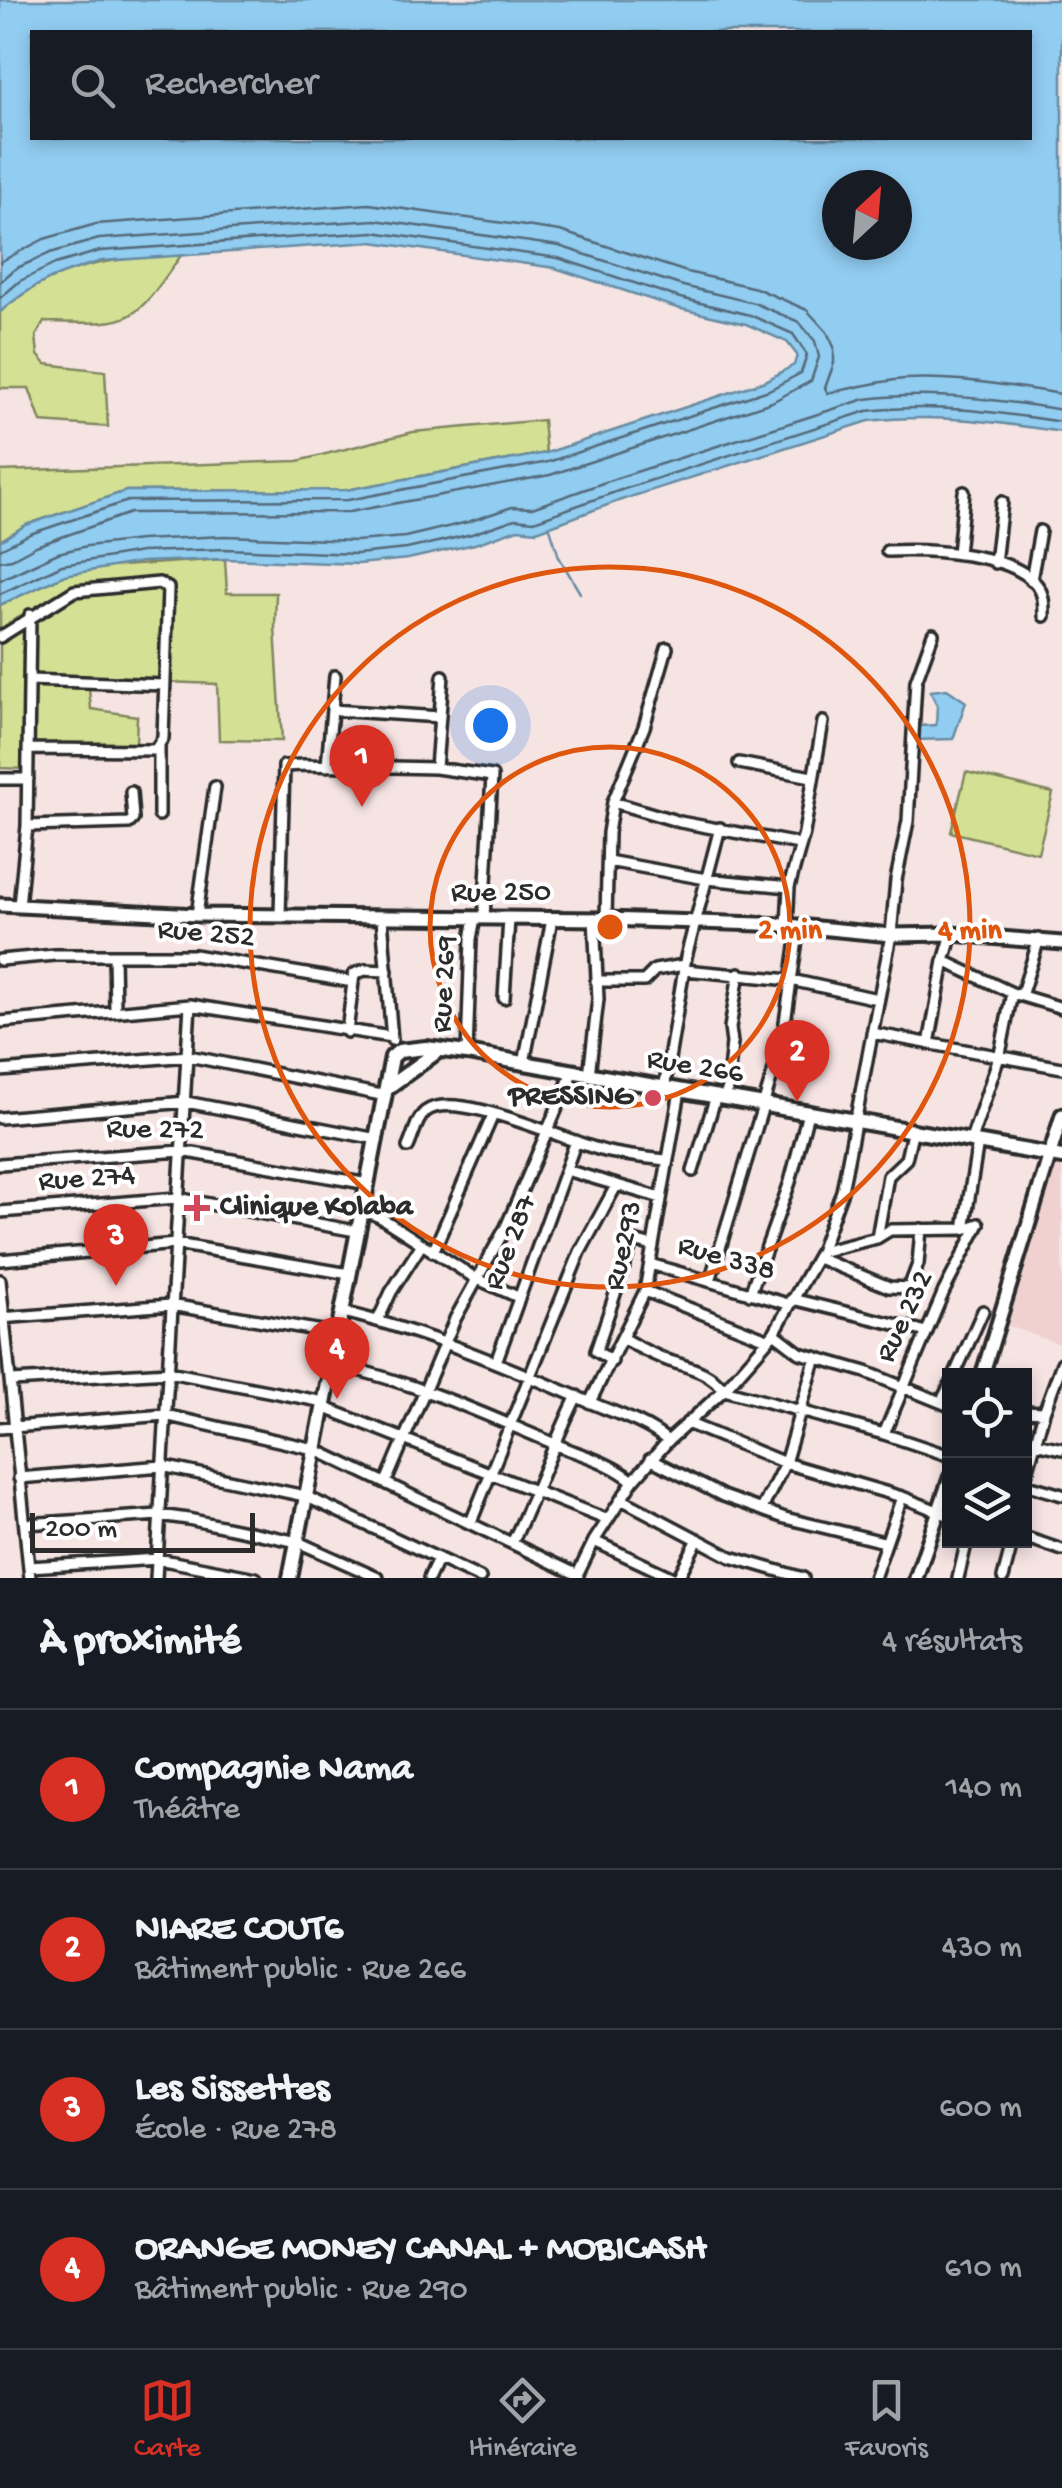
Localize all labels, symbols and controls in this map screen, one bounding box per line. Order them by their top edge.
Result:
search box [30,30,1032,140]
icon: search [65,58,120,113]
text: Rechercher [145,63,317,107]
north arrow [822,170,912,260]
your location [465,700,516,751]
pin: 1 [330,724,394,807]
street label: Rue 250 [451,877,551,912]
centre of rings [592,909,628,945]
street label: Rue 252 [156,913,256,957]
text: 2 min [758,915,823,950]
text: 4 min [937,915,1002,950]
street label: Rue 269 [426,934,466,1034]
pin: 2 [764,1020,830,1102]
street label: Rue 266 [644,1043,747,1093]
place label: PRESSING [506,1081,635,1116]
marker: PRESSING [642,1087,664,1109]
street label: Rue 272 [106,1113,204,1149]
street label: Rue 274 [37,1159,137,1201]
street label: Rue 287 [478,1189,547,1296]
place label: Clinique Kolaba [220,1191,414,1226]
marker: Clinique Kolaba [184,1195,210,1221]
street label: Rue293 [598,1198,652,1294]
pin: 3 [84,1204,148,1286]
street label: Rue 338 [673,1229,779,1291]
street label: Rue 232 [870,1265,942,1369]
pin: 4 [304,1316,370,1399]
map controls [942,1368,1032,1548]
button: locate [942,1368,1032,1458]
button: layers [942,1458,1032,1548]
scale bar [30,1508,255,1552]
text: 200 m [45,1514,117,1547]
text: À proximité [40,1619,241,1668]
text: 4 résultats [882,1624,1022,1662]
text: Compagnie Nama [135,1748,413,1792]
text: 1 [66,1770,79,1808]
text: 140 m [945,1770,1022,1808]
text: Théâtre [135,1792,240,1830]
text: NIARE COUT6 [135,1908,343,1952]
text: 2 [65,1930,80,1968]
text: 430 m [942,1930,1022,1968]
text: Bâtiment public · Rue 266 [135,1952,466,1990]
text: Les Sissettes [135,2068,330,2112]
text: 3 [64,2090,81,2128]
text: 600 m [939,2090,1022,2128]
text: École · Rue 278 [135,2112,337,2150]
text: ORANGE MONEY CANAL + MOBICASH [135,2228,707,2272]
text: 4 [65,2250,80,2288]
text: 610 m [944,2250,1022,2288]
text: Bâtiment public · Rue 290 [135,2272,468,2310]
tab: Carte [134,2373,201,2466]
tab: Itinéraire [469,2373,577,2466]
tab: Favoris [845,2373,928,2466]

